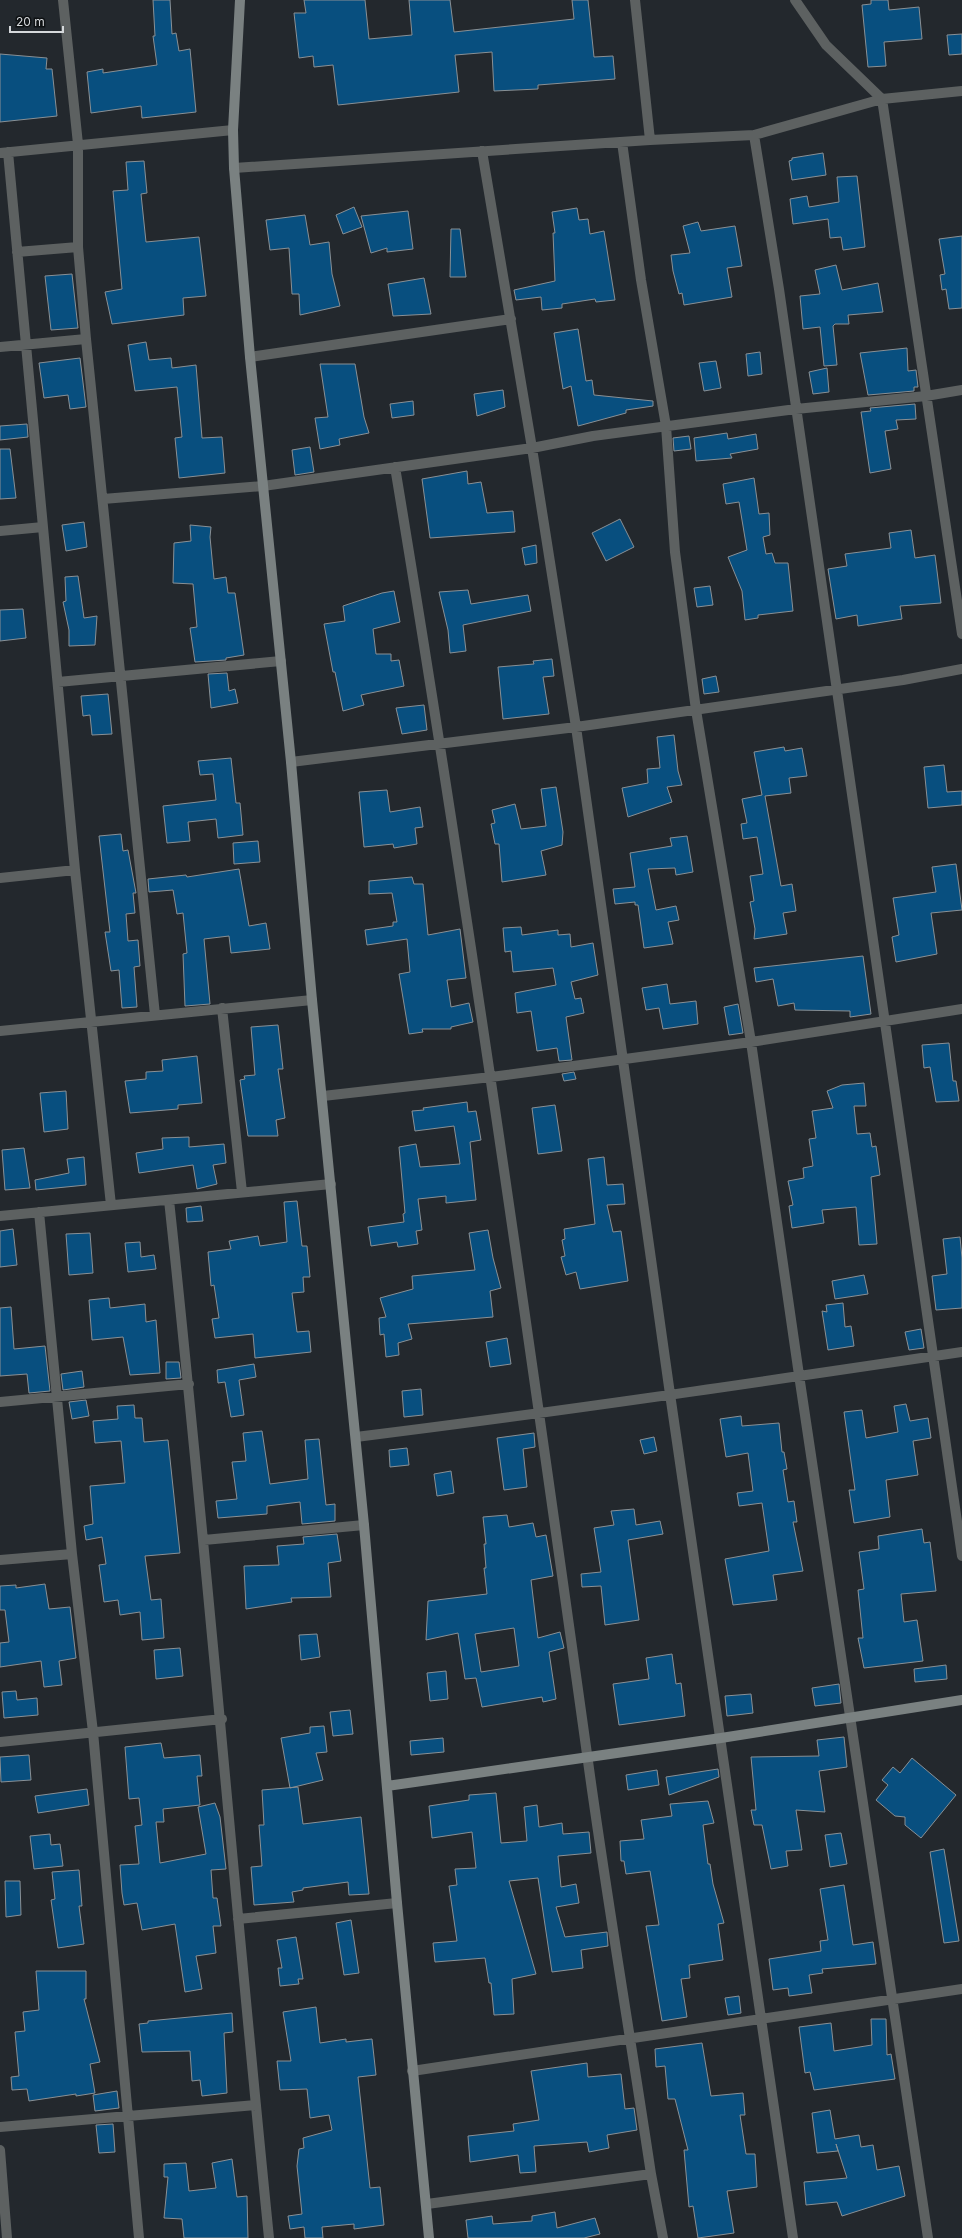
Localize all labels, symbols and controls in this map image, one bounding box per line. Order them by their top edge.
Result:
scale bar [10,8,63,34]
text: 20 m [16,14,45,29]

